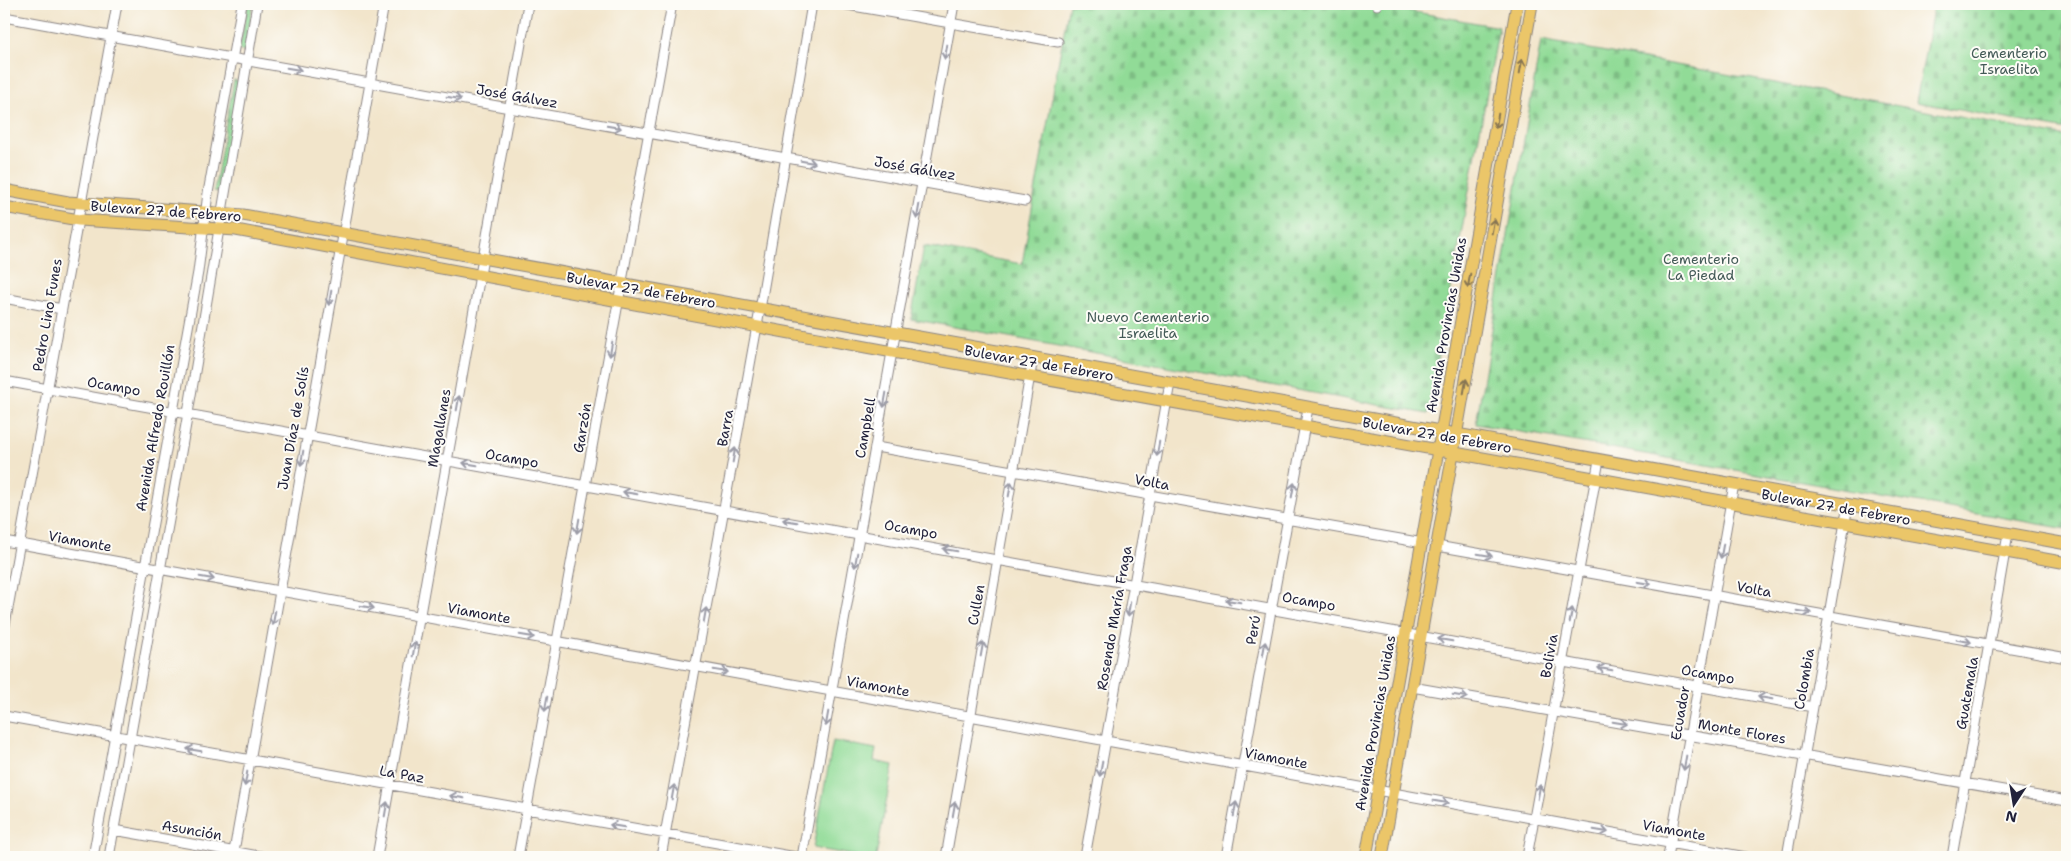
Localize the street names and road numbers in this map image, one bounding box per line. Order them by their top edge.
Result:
street label: José Gálvez [475,80,559,112]
street label: José Gálvez [873,152,957,184]
street label: Bulevar 27 de Febrero [90,197,242,225]
street label: Avenida Provincias Unidas [1422,236,1470,414]
street label: Pedro Lino Funes [28,257,66,373]
street label: Bulevar 27 de Febrero [565,268,717,312]
street label: Bulevar 27 de Febrero [963,341,1115,385]
street label: Avenida Alfredo Rouillón [131,343,179,513]
street label: Juan Díaz de Solís [273,365,313,491]
street label: Ocampo [86,372,142,400]
street label: Magallanes [423,387,455,469]
street label: Campbell [851,395,879,460]
street label: Garzón [569,401,595,454]
street label: Barra [713,408,737,448]
street label: Bulevar 27 de Febrero [1361,413,1513,457]
street label: Ocampo [484,444,540,472]
street label: Volta [1133,470,1171,494]
street label: Bulevar 27 de Febrero [1760,485,1912,529]
street label: Ocampo [883,515,939,543]
street label: Viamonte [47,527,113,555]
street label: Rosendo María Fraga [1092,544,1136,692]
street label: Volta [1735,577,1773,601]
street label: Cullen [964,583,989,627]
street label: Ocampo [1281,587,1337,615]
street label: Viamonte [446,599,512,627]
street label: Perú [1242,614,1264,646]
street label: Bolivia [1536,632,1562,679]
street label: Avenida Provincias Unidas [1351,634,1399,812]
street label: Colombia [1790,647,1818,711]
street label: Guatemala [1952,655,1982,731]
street label: Ocampo [1680,660,1736,688]
street label: Viamonte [845,672,911,700]
street label: Ecuador [1666,684,1694,742]
street label: Monte Flores [1697,714,1787,748]
street label: Viamonte [1243,744,1309,772]
street label: La Paz [378,761,426,787]
street label: Asunción [161,816,224,844]
street label: Viamonte [1641,816,1707,844]

